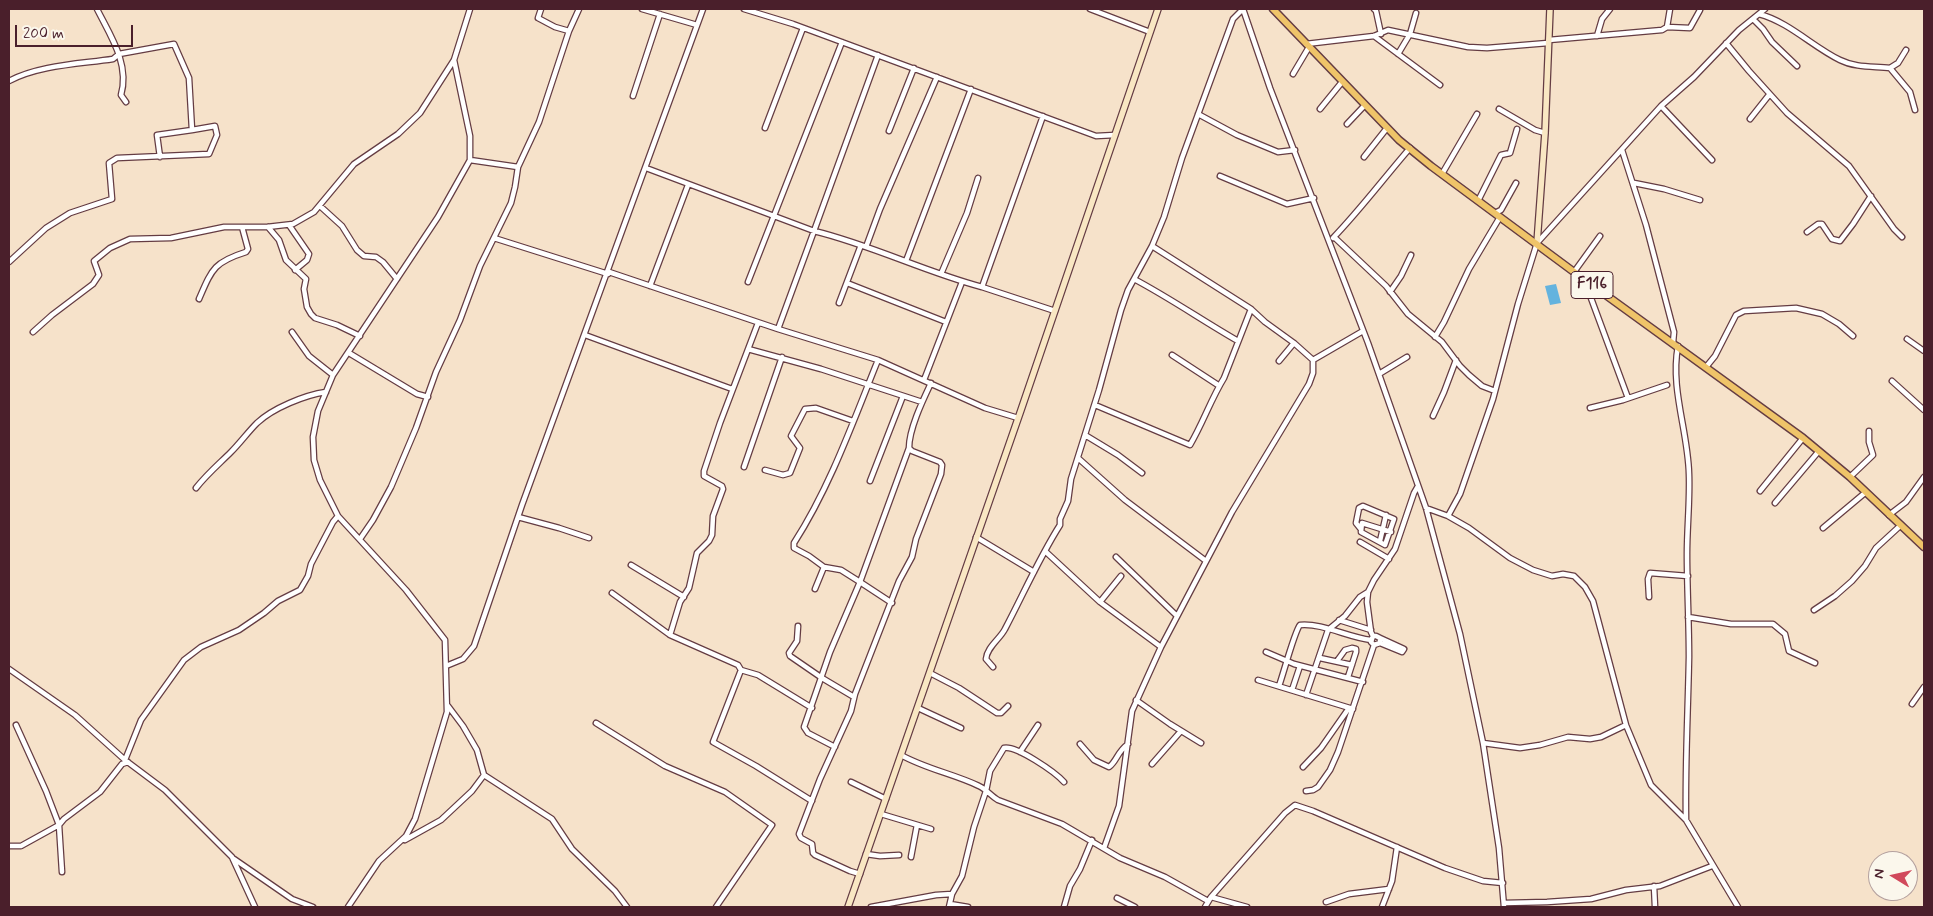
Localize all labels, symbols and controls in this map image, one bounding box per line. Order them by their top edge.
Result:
scale bar [18,15,135,47]
text: 200 m [23,24,64,44]
road number: F116 [1571,272,1613,298]
north arrow [1868,851,1918,901]
text: N [1870,868,1889,880]

